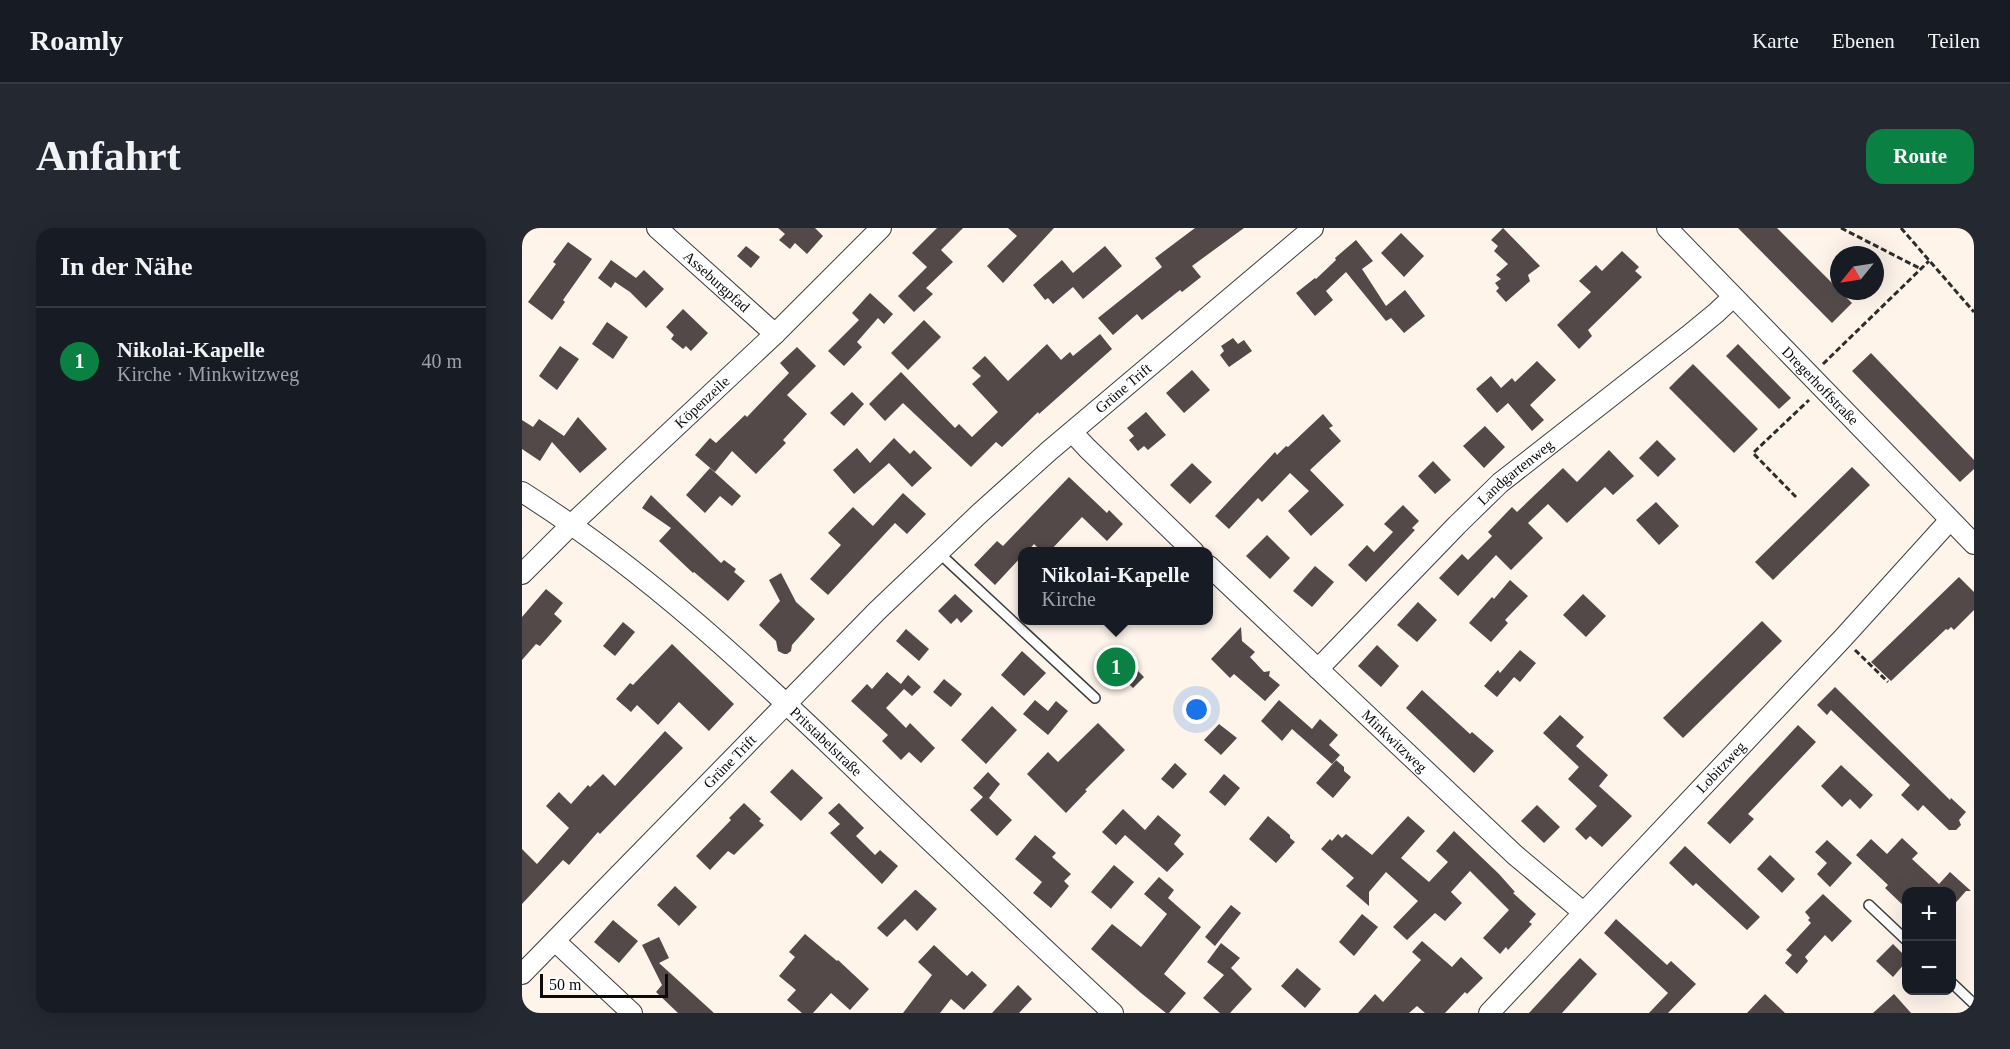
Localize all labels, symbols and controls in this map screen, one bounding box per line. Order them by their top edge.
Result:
text: Roamly [30,25,123,56]
text: Karte [1752,29,1799,53]
text: Ebenen [1832,29,1895,53]
text: Teilen [1928,29,1980,53]
button: Route [1866,129,1974,184]
text: Anfahrt [36,133,181,179]
north arrow [1830,246,1884,300]
street label: Asseburgpfad [680,248,753,316]
text: In der Nähe [60,252,192,281]
text: Nikolai-Kapelle [117,337,265,362]
street label: Dregerhoffstraße [1779,344,1862,428]
text: 1 [75,350,85,372]
text: 40 m [421,350,462,372]
street label: Grüne Trift [1092,360,1155,416]
text: Kirche · Minkwitzweg [117,363,299,385]
street label: Köpenzeile [672,373,733,431]
street label: Landgartenweg [1474,436,1557,508]
popup [1018,547,1213,625]
text: Nikolai-Kapelle [1042,562,1189,587]
text: Kirche [1042,588,1096,610]
pin: 1 [1096,644,1136,690]
your location [1182,695,1211,724]
street label: Pritstabelstraße [787,704,865,779]
street label: Minkwitzweg [1359,707,1431,776]
street label: Grüne Trift [700,731,760,792]
street label: Lobitzweg [1693,738,1749,796]
map controls [1902,887,1956,995]
button: + [1902,887,1956,941]
button: − [1902,941,1956,995]
scale bar [540,971,668,998]
text: 50 m [549,976,581,993]

